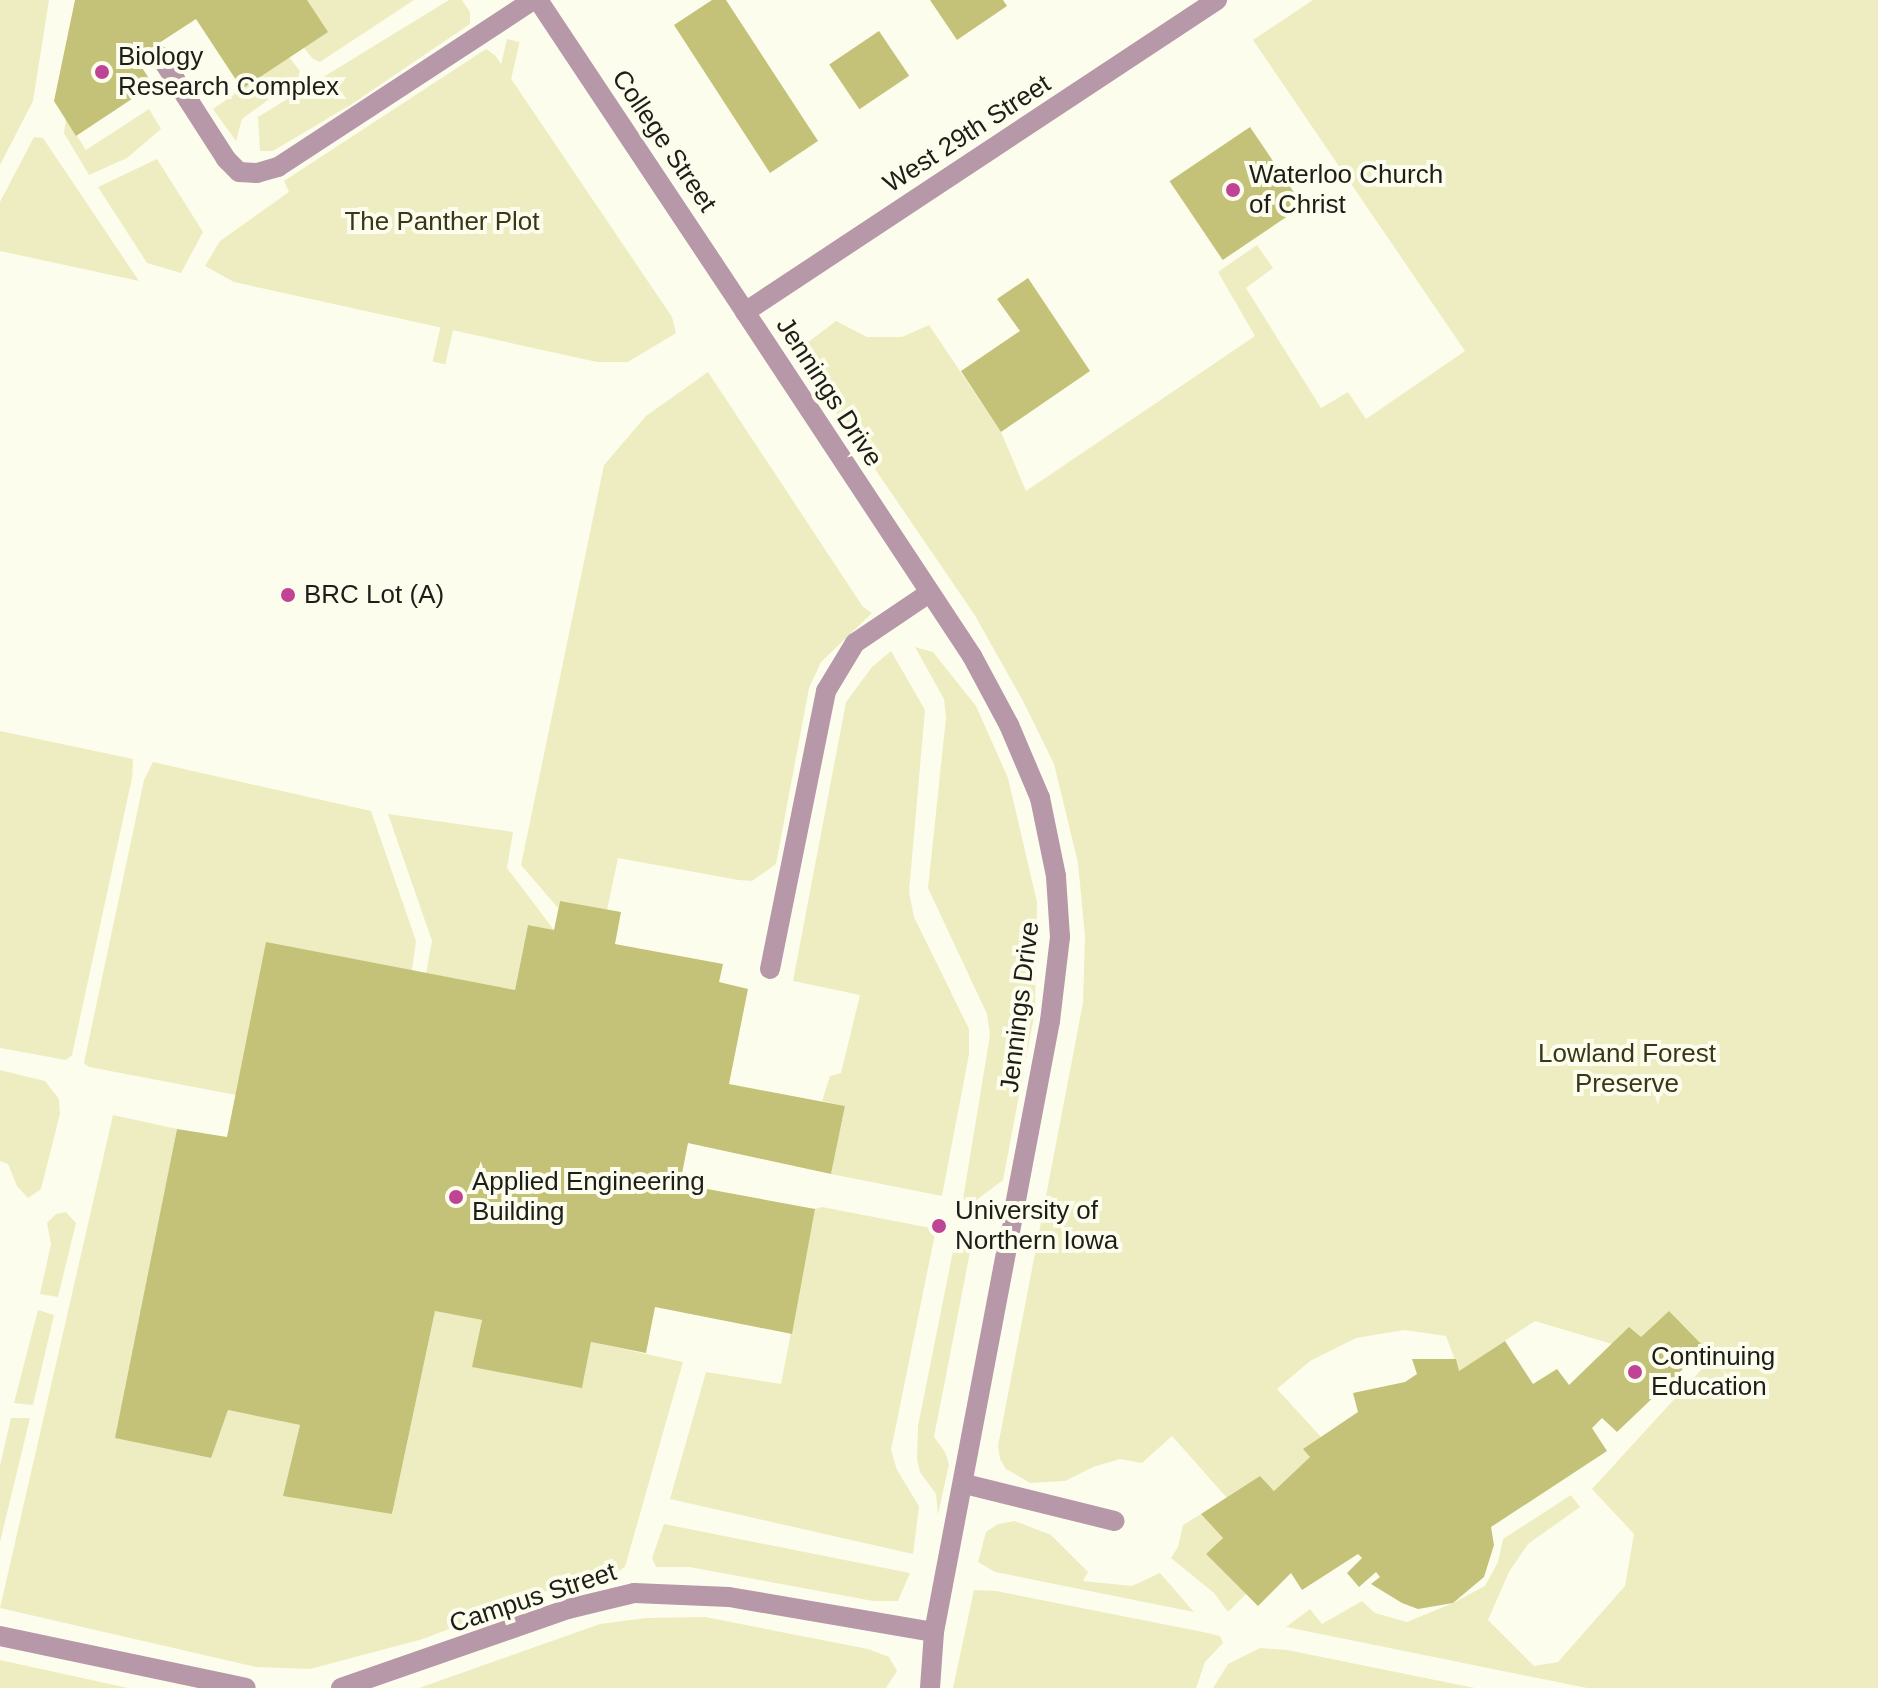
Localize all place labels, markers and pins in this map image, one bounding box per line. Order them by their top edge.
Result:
place label: Biology Research Complex [118,41,339,102]
marker: Biology Research Complex [93,63,111,81]
place label: Waterloo Church of Christ [1249,159,1443,220]
marker: Waterloo Church of Christ [1224,181,1242,199]
place label: BRC Lot (A) [304,579,444,611]
marker: BRC Lot (A) [279,586,297,604]
place label: Applied Engineering Building [472,1166,705,1228]
marker: Applied Engineering Building [447,1188,465,1206]
place label: University of Northern Iowa [955,1195,1118,1256]
marker: University of Northern Iowa [930,1217,948,1235]
place label: Continuing Education [1651,1341,1775,1402]
marker: Continuing Education [1626,1363,1644,1381]

